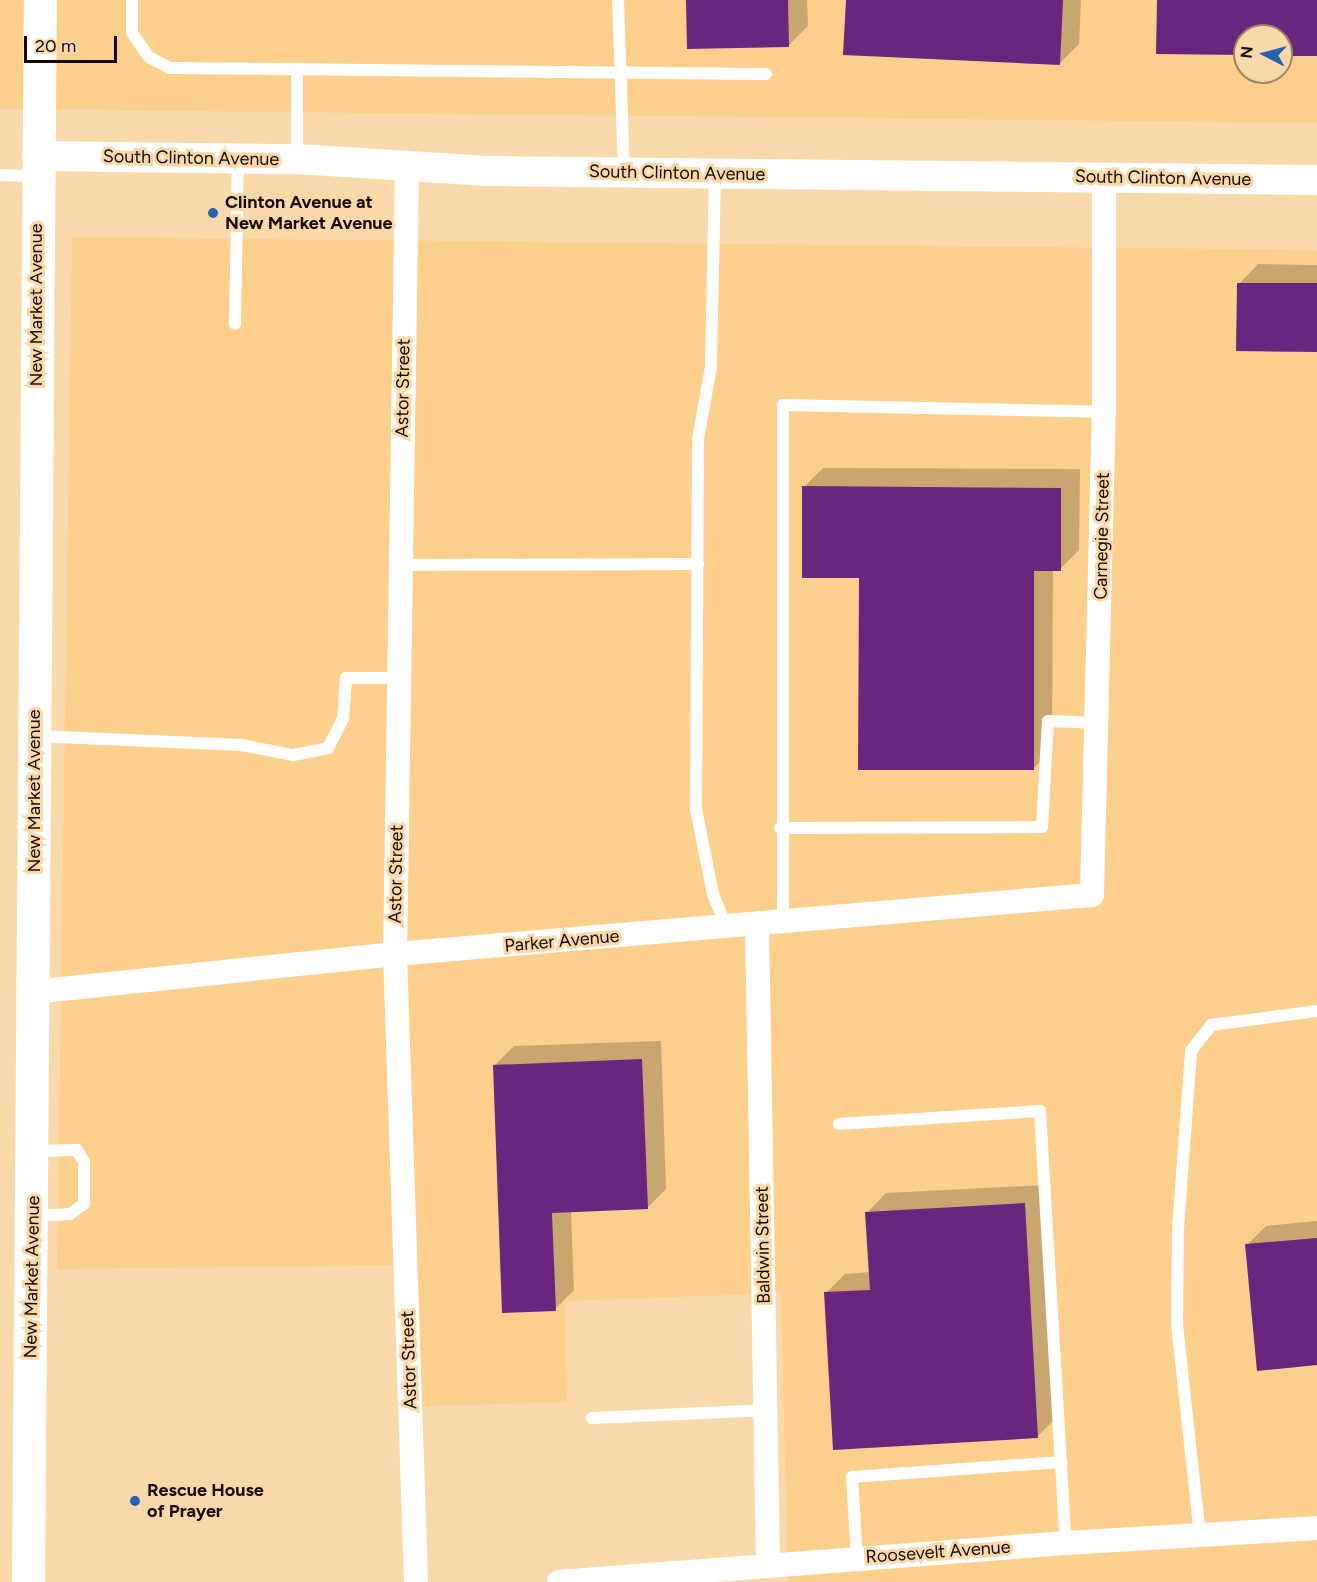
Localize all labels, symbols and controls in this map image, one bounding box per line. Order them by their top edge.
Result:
scale bar [27,24,120,62]
north arrow [1233,24,1293,84]
text: 20 m [35,35,76,57]
text: N [1236,45,1257,59]
street label: South Clinton Avenue [103,146,279,170]
street label: South Clinton Avenue [589,161,765,185]
street label: South Clinton Avenue [1075,166,1251,190]
place label: Clinton Avenue at New Market Avenue [225,192,393,234]
marker: Clinton Avenue at New Market Avenue [206,206,220,220]
street label: New Market Avenue [25,223,47,387]
street label: Astor Street [391,338,415,438]
street label: Carnegie Street [1090,472,1114,600]
street label: New Market Avenue [23,709,45,873]
street label: Astor Street [384,824,408,924]
street label: Parker Avenue [504,925,620,957]
street label: Baldwin Street [751,1186,775,1304]
street label: New Market Avenue [20,1195,44,1359]
street label: Astor Street [396,1310,422,1410]
place label: Rescue House of Prayer [147,1480,264,1522]
marker: Rescue House of Prayer [128,1494,142,1508]
street label: Roosevelt Avenue [865,1536,1011,1568]

